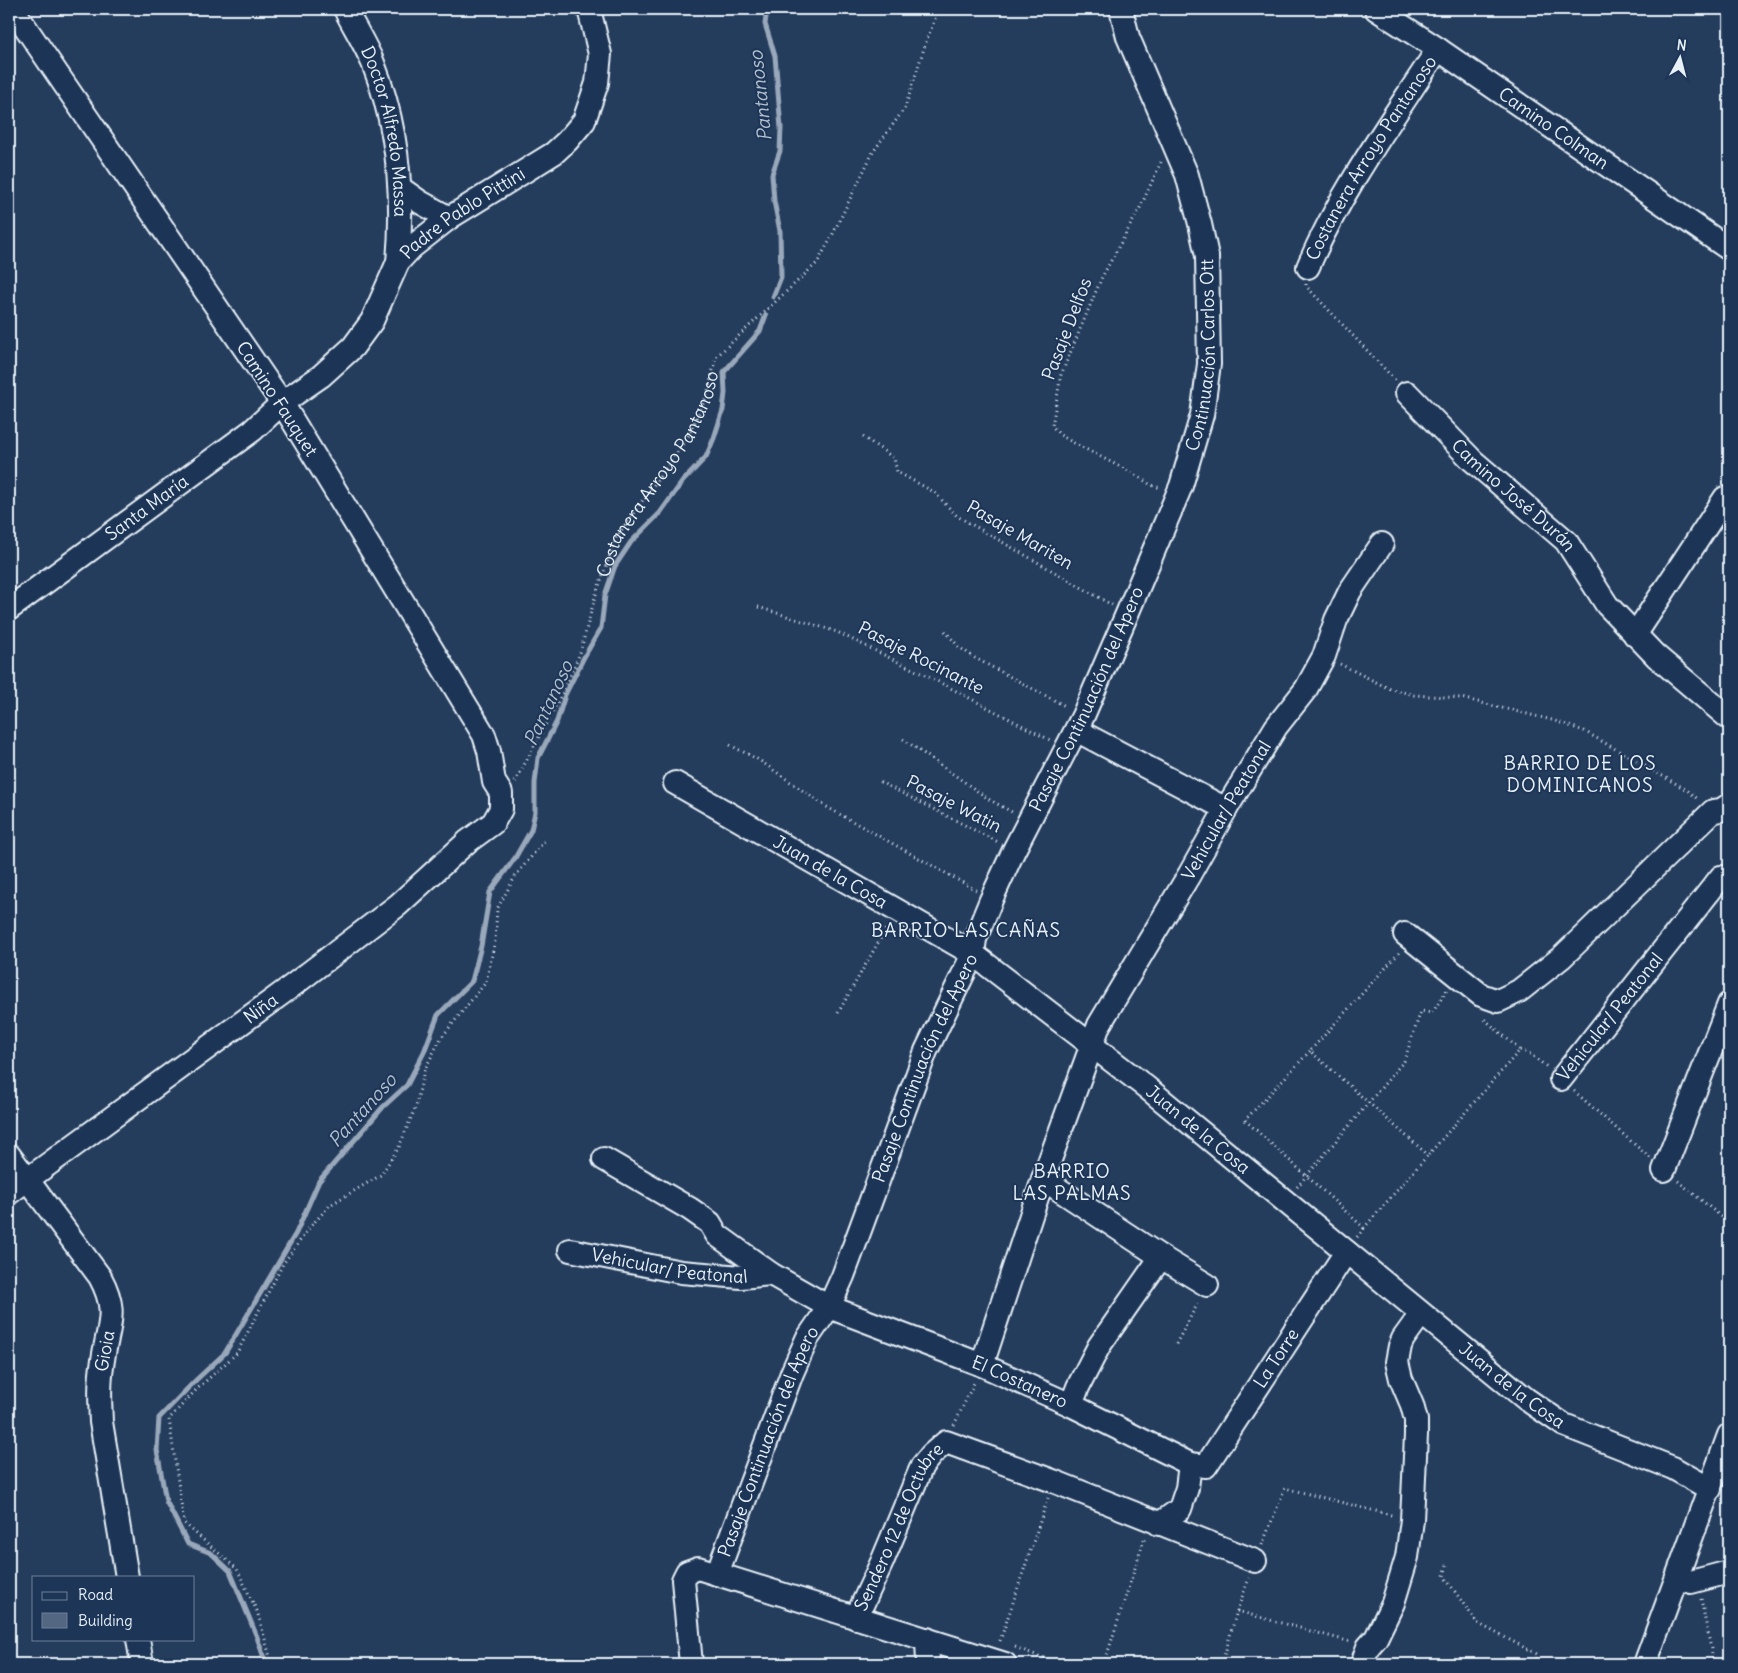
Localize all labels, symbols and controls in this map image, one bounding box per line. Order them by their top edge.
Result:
north arrow [1656,32,1706,82]
text: N [1676,36,1687,55]
street label: Doctor Alfredo Massa [356,42,412,217]
water label: Pantanoso [743,48,777,142]
street label: Costanera Arroyo Pantanoso [1300,51,1441,264]
street label: Camino Colman [1494,82,1614,174]
street label: Padre Pablo Pittini [395,162,529,264]
street label: Continuación Carlos Ott [1180,259,1220,454]
street label: Pasaje Delfos [1037,274,1097,383]
street label: Camino Fauquet [232,337,323,461]
street label: Costanera Arroyo Pantanoso [591,369,723,580]
street label: Camino José Durán [1447,434,1582,556]
street label: Santa María [100,469,193,546]
street label: Pasaje Mariten [963,495,1078,574]
street label: Pasaje Continuación del Apero [1024,583,1148,815]
street label: Pasaje Rocinante [854,616,988,699]
water label: Pantanoso [518,656,579,749]
street label: Vehicular/ Peatonal [1176,736,1276,884]
district label: BARRIO DE LOS DOMINICANOS [1503,751,1657,797]
street label: Pasaje Watin [903,770,1006,837]
street label: Juan de la Cosa [769,830,892,913]
district label: BARRIO LAS CAÑAS [871,918,1061,942]
street label: Vehicular/ Peatonal [1552,948,1668,1086]
street label: Pasaje Continuación del Apero [867,950,982,1185]
street label: Niña [239,988,282,1029]
water label: Pantanoso [323,1067,402,1152]
street label: Juan de la Cosa [1141,1080,1255,1179]
district label: BARRIO LAS PALMAS [1012,1159,1132,1205]
street label: Vehicular/ Peatonal [590,1243,749,1288]
street label: Pasaje Continuación del Apero [712,1321,824,1560]
street label: La Torre [1248,1324,1304,1392]
street label: Gioia [90,1328,119,1373]
street label: Juan de la Cosa [1455,1337,1570,1433]
street label: El Costanero [969,1350,1071,1413]
street label: Sendero 12 de Octubre [849,1437,948,1614]
legend [32,1576,195,1640]
text: Road [78,1585,113,1604]
text: Building [78,1611,133,1630]

